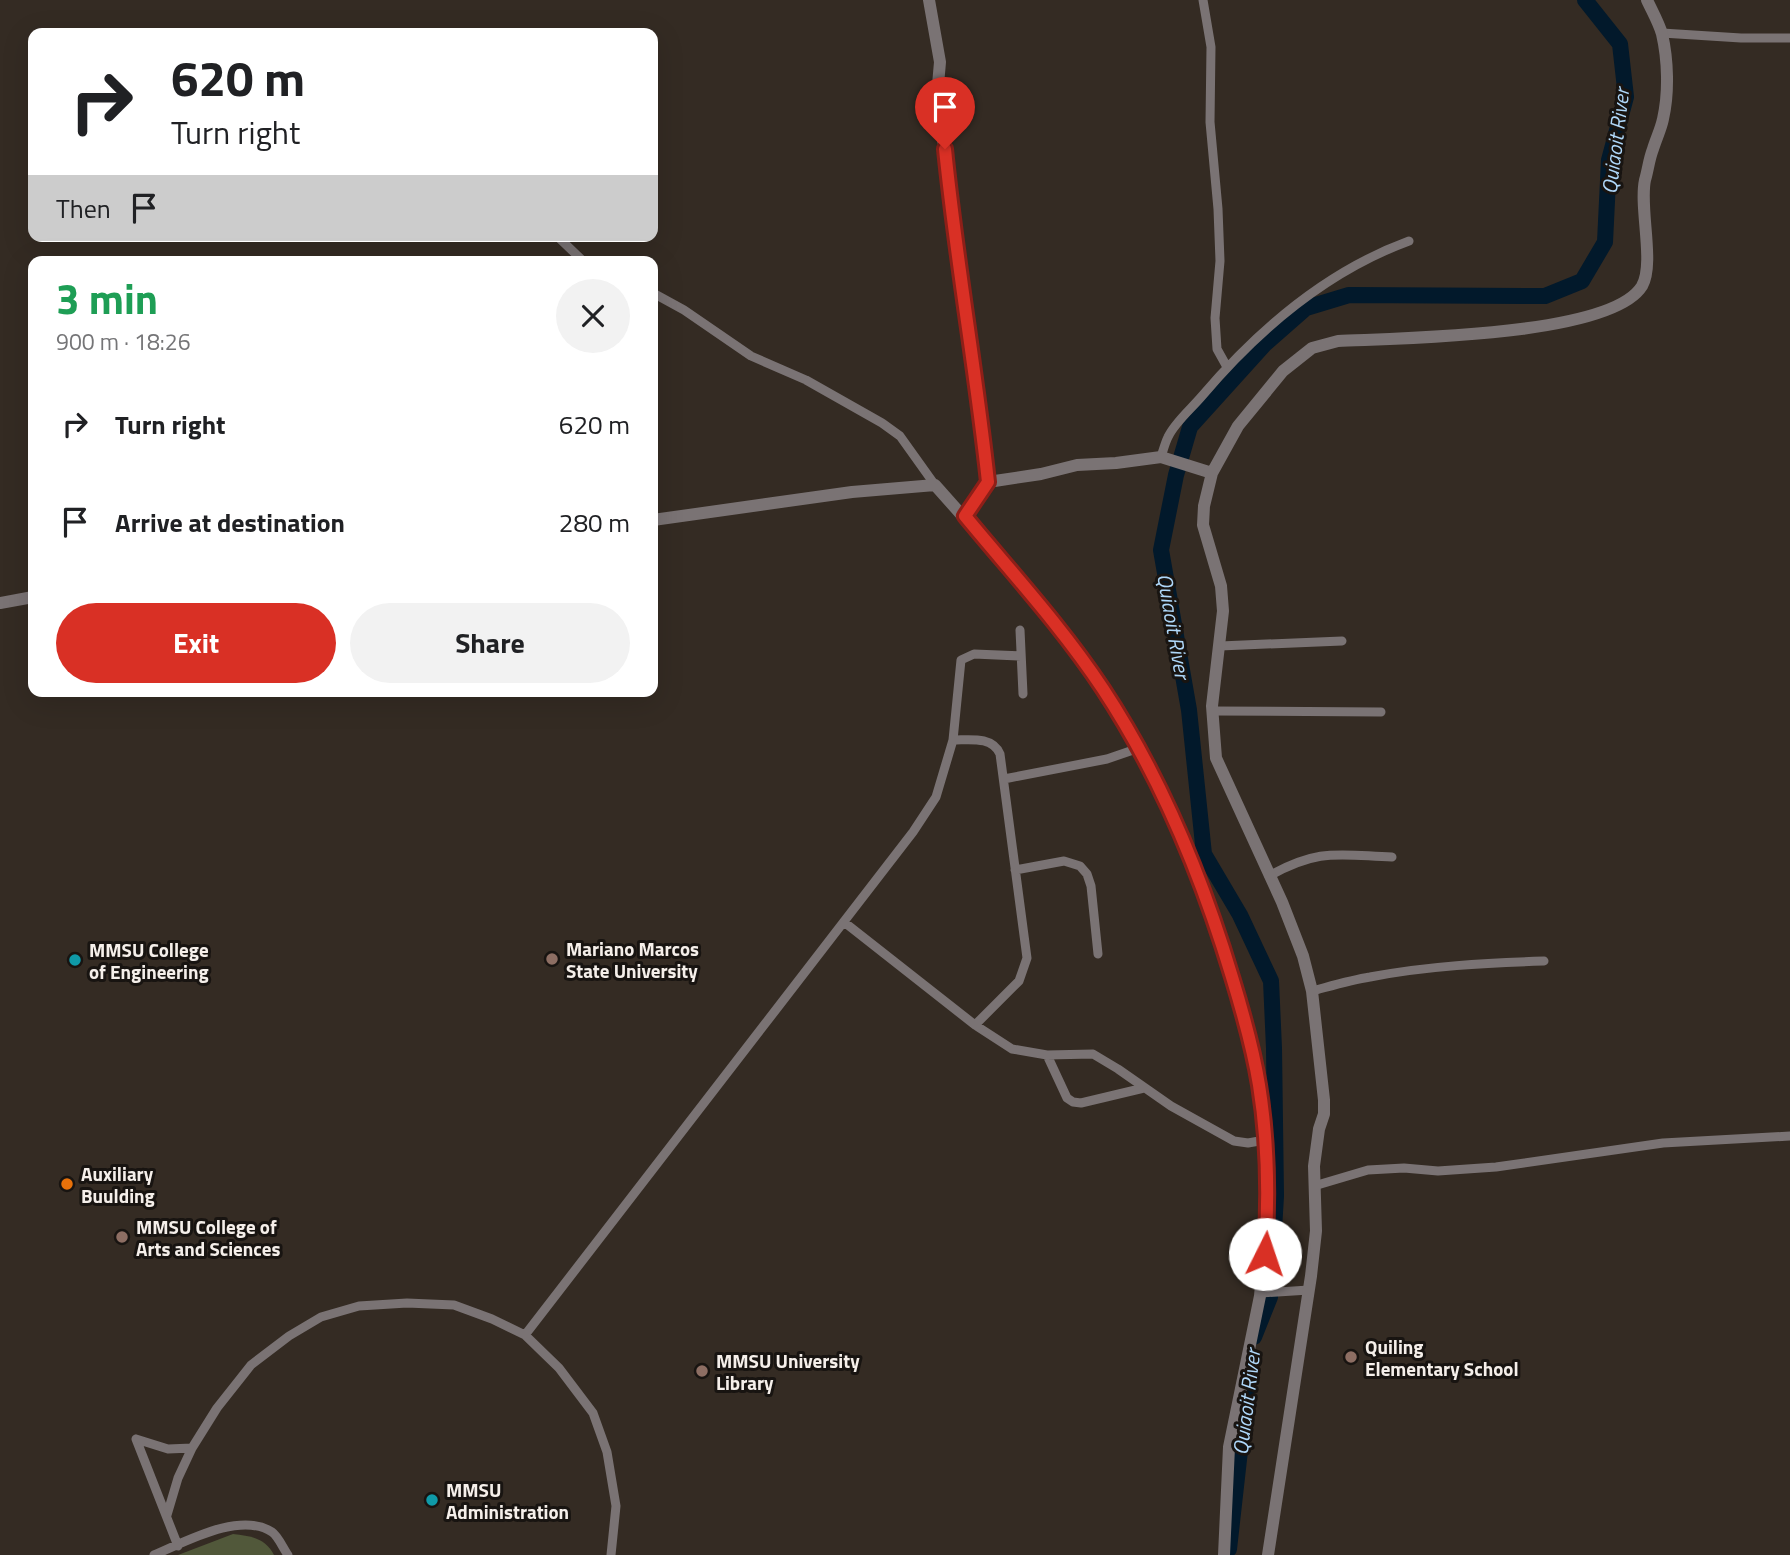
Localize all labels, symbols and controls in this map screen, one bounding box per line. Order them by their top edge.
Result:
text: 620 m [171,40,305,115]
icon: right [56,56,147,147]
pin [915,77,975,149]
water label: Quiaoit River [1593,84,1638,196]
icon: arrive [926,88,964,126]
text: Turn right [171,108,300,156]
text: Then [56,189,111,228]
icon: arrive [125,189,163,227]
text: 3 min [56,266,158,330]
button: close [556,279,630,353]
text: 900 m · 18:26 [56,324,191,359]
icon: right [56,405,94,443]
text: Turn right [115,405,226,444]
text: 620 m [559,405,630,444]
icon: arrive [56,503,94,541]
text: Arrive at destination [115,503,345,542]
text: 280 m [559,503,630,542]
water label: Quiaoit River [1149,571,1199,683]
button: Exit [56,603,336,683]
button: Share [350,603,630,683]
place label: Mariano Marcos State University [566,934,699,985]
place label: MMSU College of Engineering [89,935,209,986]
marker: Mariano Marcos State University [544,951,560,967]
marker: MMSU College of Engineering [67,952,83,968]
place label: Auxiliary Buulding [81,1159,155,1210]
marker: Auxiliary Buulding [59,1176,75,1192]
place label: MMSU College of Arts and Sciences [136,1212,280,1263]
position arrow [1228,1217,1302,1291]
marker: MMSU College of Arts and Sciences [114,1229,130,1245]
place label: Quiling Elementary School [1365,1332,1519,1383]
water label: Quiaoit River [1224,1345,1269,1457]
place label: MMSU University Library [716,1346,860,1397]
marker: Quiling Elementary School [1343,1349,1359,1365]
marker: MMSU University Library [694,1363,710,1379]
place label: MMSU Administration [446,1475,569,1526]
marker: MMSU Administration [424,1492,440,1508]

